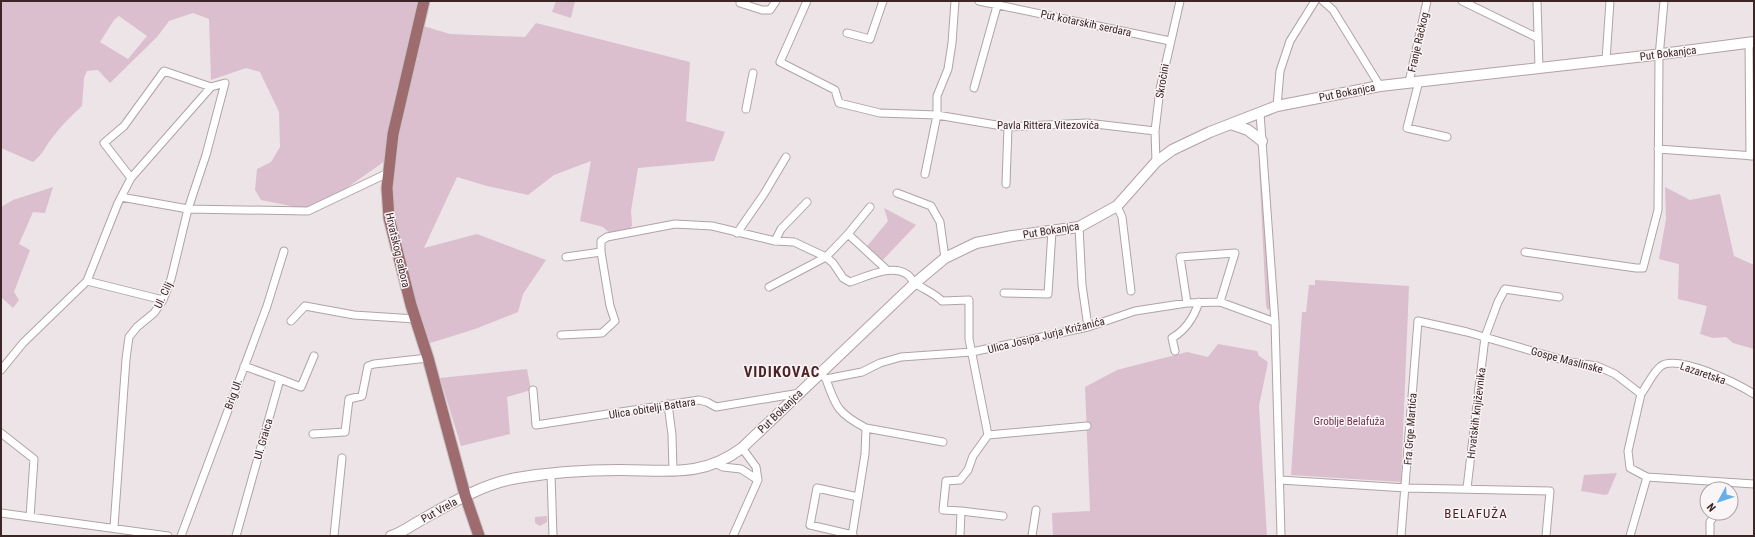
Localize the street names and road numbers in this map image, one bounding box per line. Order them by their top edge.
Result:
street label: Put kotarskih serdara [1039,8,1132,39]
street label: Franje Račkog [1405,11,1432,73]
street label: Put Bokanjca [1639,44,1697,63]
street label: Skročini [1153,63,1172,99]
street label: Put Bokanjca [1318,81,1376,104]
street label: Pavla Rittera Vitezovića [997,119,1099,132]
street label: Hrvatskog sabora [383,211,412,289]
street label: Put Bokanjca [1022,220,1080,241]
street label: Ul. Cilj [152,280,175,311]
street label: Ulica Josipa Jurja Križanića [986,315,1106,356]
street label: Gospe Maslinske [1529,345,1604,376]
street label: Lazaretska [1678,360,1727,387]
street label: Hrvatskih književnika [1464,367,1489,459]
street label: Brig Ul. [222,377,245,411]
street label: Put Bokanjca [755,387,805,436]
street label: Fra Grge Martića [1401,393,1420,466]
street label: Ulica obitelji Battara [608,395,696,422]
street label: Ul. Graica [251,417,276,461]
street label: Put Vrela [419,495,460,526]

